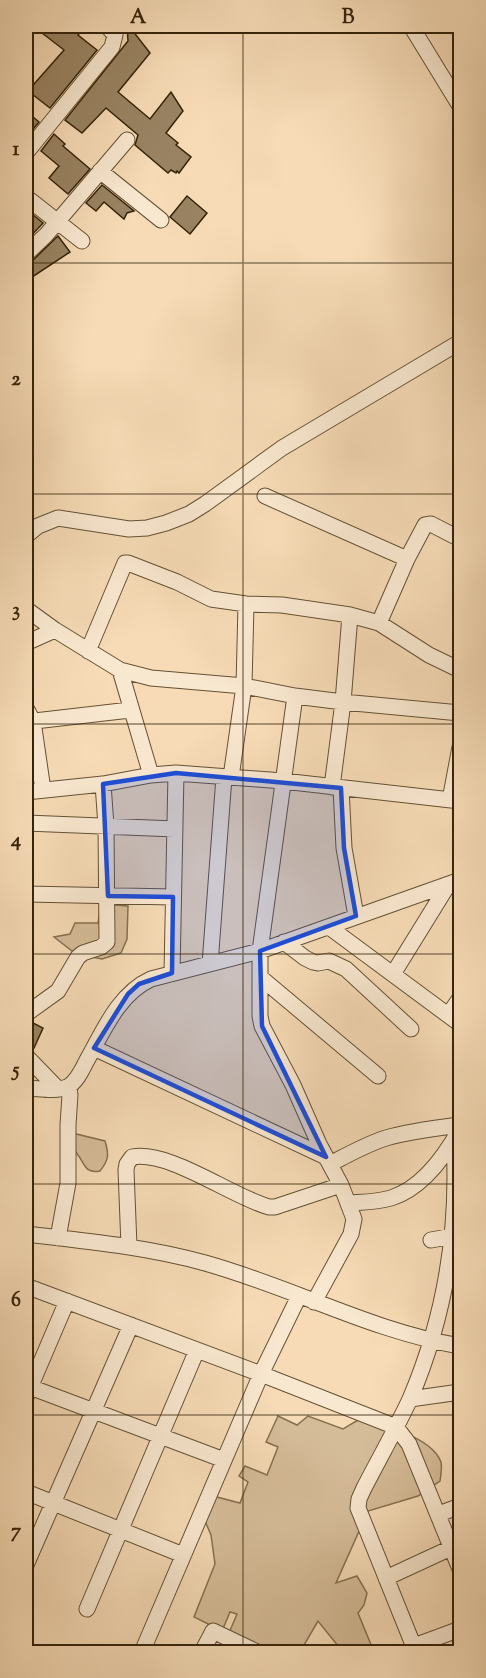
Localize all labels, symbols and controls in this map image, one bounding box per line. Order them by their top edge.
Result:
text: A [130,4,147,33]
text: B [342,4,355,33]
text: 1 [13,136,20,165]
text: 2 [11,366,21,395]
text: 3 [12,597,20,626]
text: 4 [10,827,21,856]
text: 5 [11,1057,20,1086]
text: 6 [11,1287,21,1316]
text: 7 [11,1518,22,1547]

